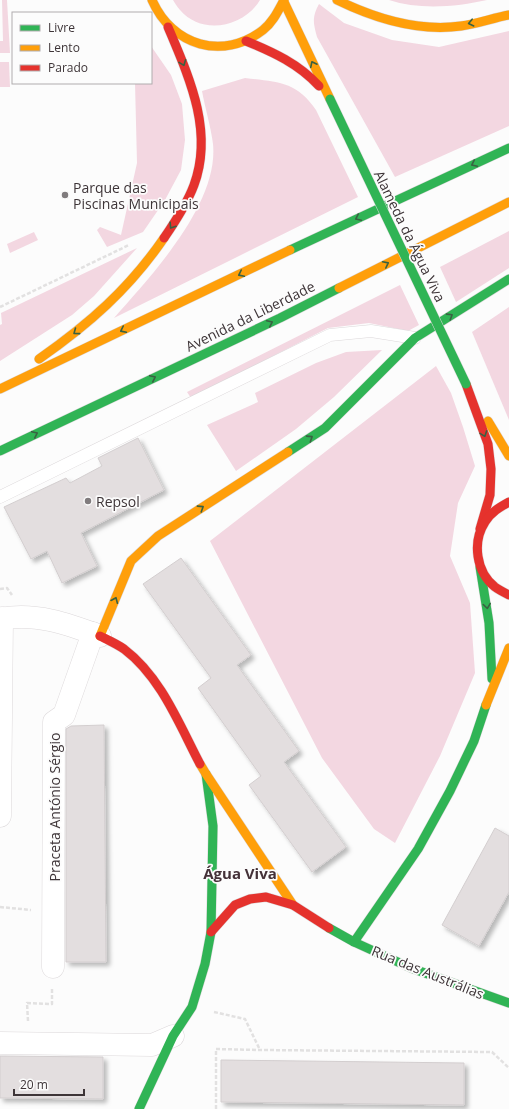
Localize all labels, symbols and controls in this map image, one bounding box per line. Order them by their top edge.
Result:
legend [12,12,152,84]
text: Livre [48,19,75,36]
one-way arrow [468,19,474,27]
text: Lento [48,39,80,56]
text: Parado [48,59,88,76]
one-way arrow [178,60,186,67]
one-way arrow [310,61,318,69]
one-way arrow [470,159,478,167]
street label: Alameda da Água Viva [370,167,450,305]
place label: Parque das Piscinas Municipais [73,178,199,213]
marker: Parque das Piscinas Municipais [60,190,70,200]
one-way arrow [355,213,363,221]
one-way arrow [169,221,176,228]
one-way arrow [382,261,390,269]
one-way arrow [237,269,245,277]
street label: Avenida da Liberdade [182,276,318,356]
one-way arrow [446,314,453,321]
one-way arrow [266,320,273,328]
one-way arrow [120,325,128,333]
one-way arrow [73,327,80,334]
one-way arrow [148,375,156,383]
one-way arrow [479,430,488,437]
one-way arrow [31,431,39,439]
one-way arrow [306,435,313,443]
place label: Repsol [96,492,140,511]
marker: Repsol [83,496,93,506]
one-way arrow [196,506,203,513]
one-way arrow [110,596,118,604]
one-way arrow [482,603,491,609]
street label: Praceta António Sérgio [45,733,64,881]
district label: Água Viva [203,863,277,883]
street label: Rua das Austrálias [369,941,487,1003]
scale bar [14,1071,84,1097]
text: 20 m [20,1076,48,1093]

